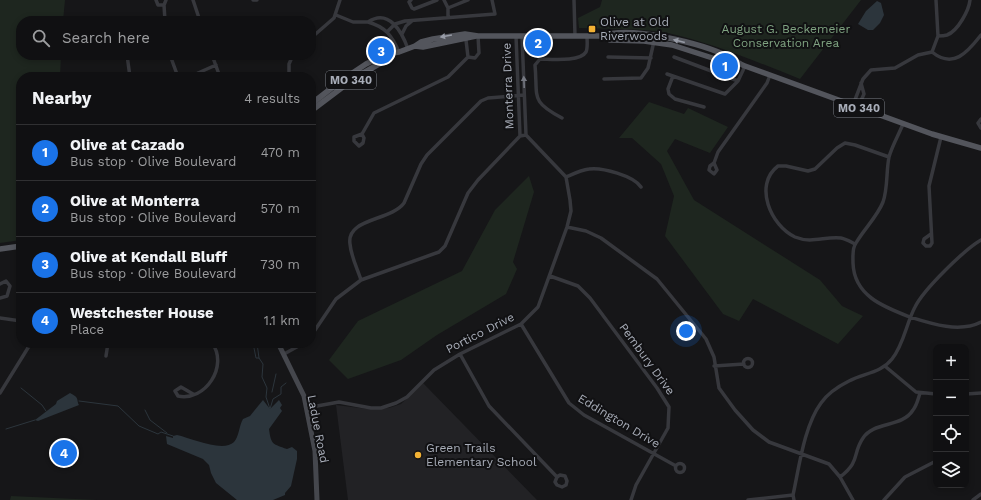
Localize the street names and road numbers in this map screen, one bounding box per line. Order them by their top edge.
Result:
street label: Monterra Drive [499,42,517,130]
road number: MO 340 [326,71,376,89]
road number: MO 340 [834,99,884,117]
street label: Portico Drive [443,310,517,356]
street label: Pembury Drive [616,320,678,398]
street label: Eddington Drive [576,391,663,451]
street label: Ladue Road [305,394,331,464]

